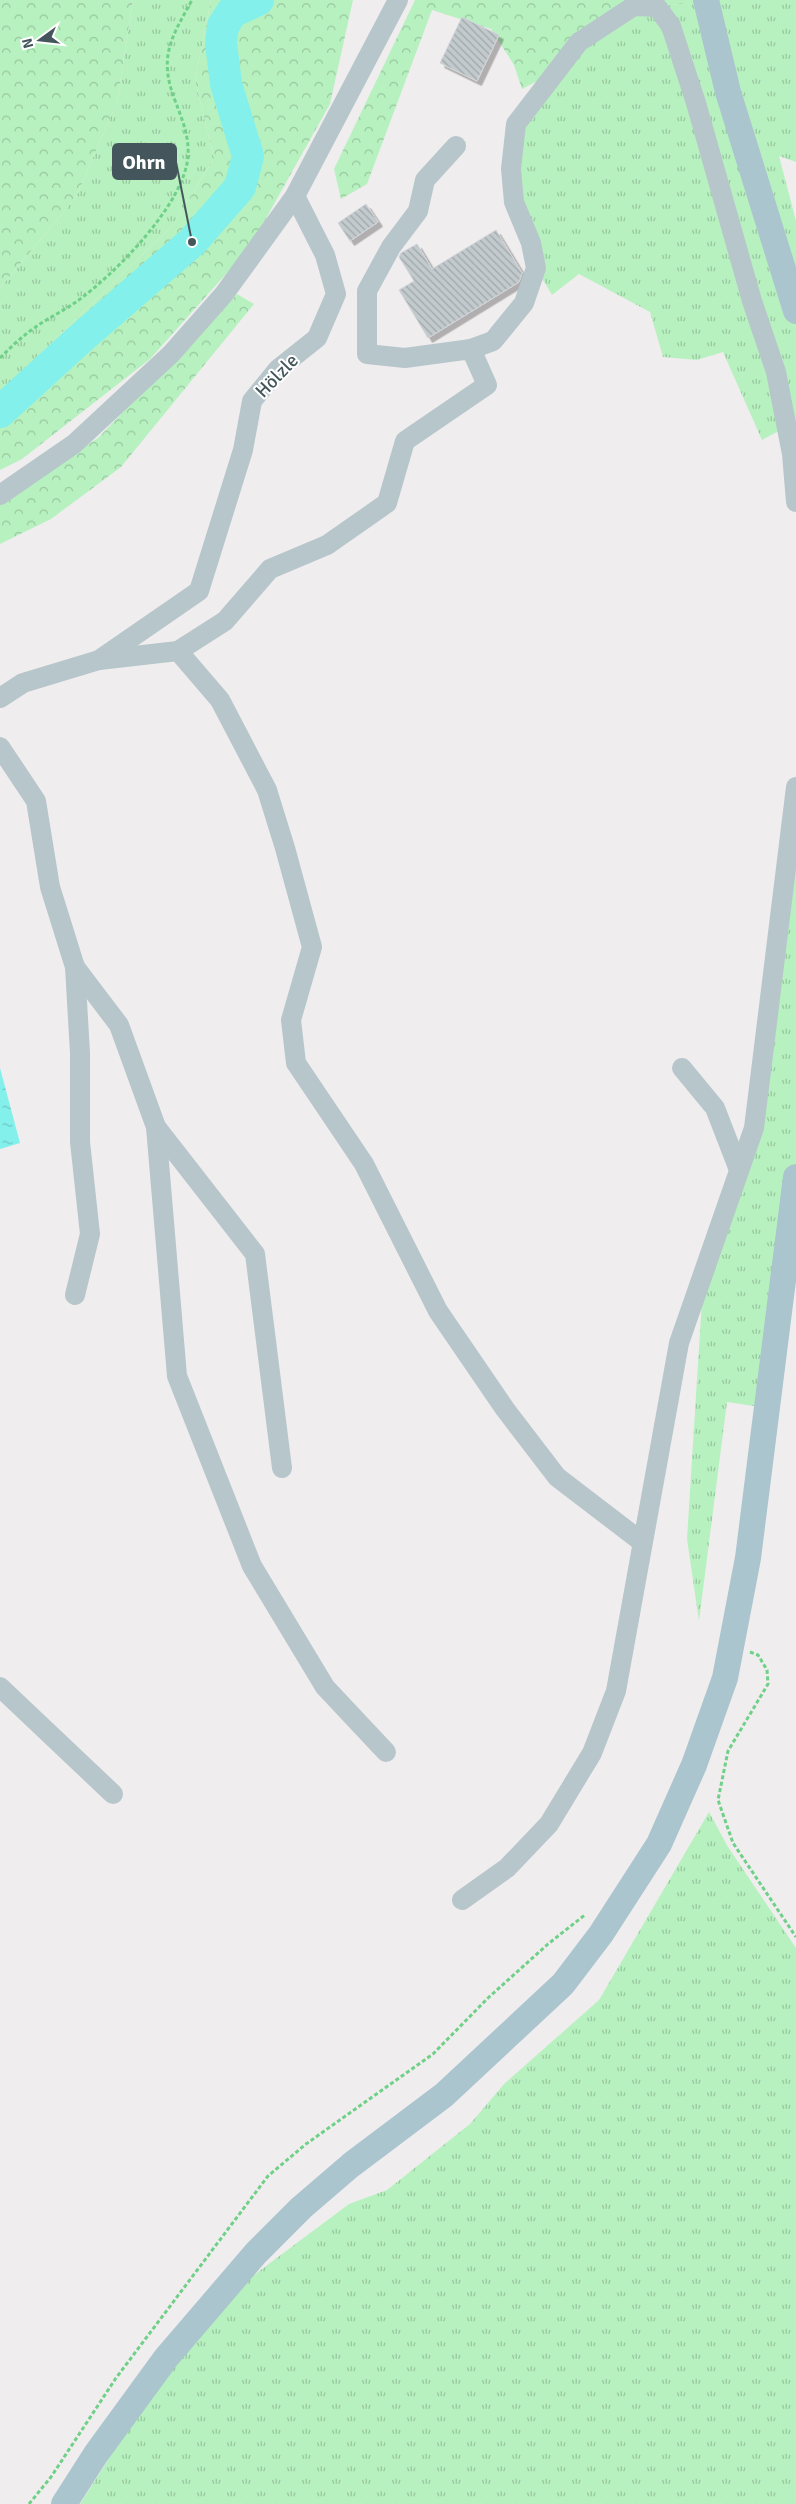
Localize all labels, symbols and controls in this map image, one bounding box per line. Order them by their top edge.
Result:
north arrow [15,15,65,65]
text: N [18,36,37,50]
callout: Ohrn [113,144,176,179]
text: Ohrn [122,150,166,175]
street label: Hölzle [250,349,304,403]

